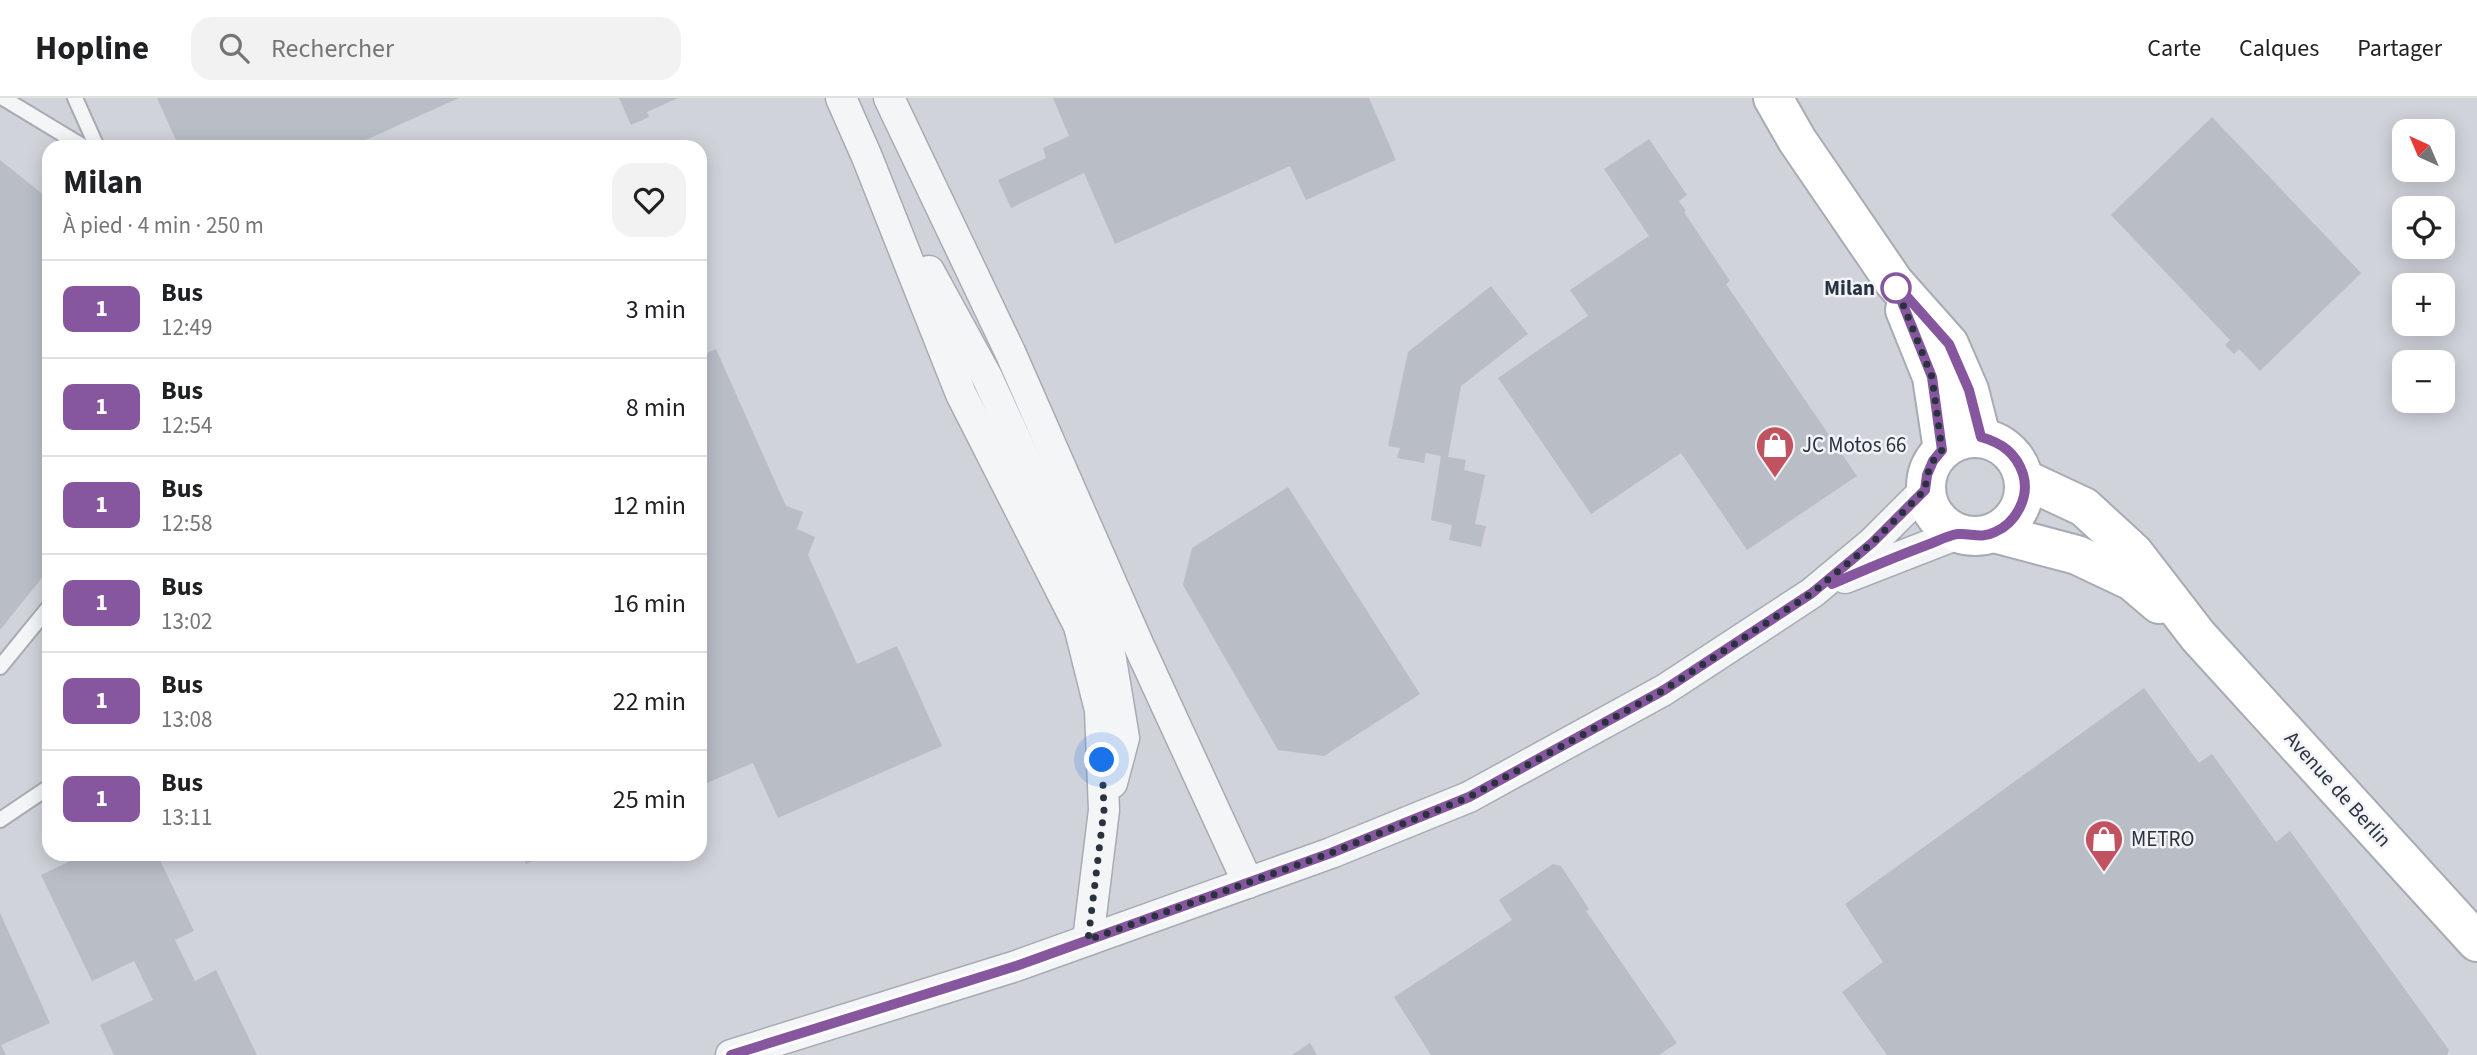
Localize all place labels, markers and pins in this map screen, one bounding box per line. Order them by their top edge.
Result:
place label: Milan [1824,273,1875,303]
marker: Milan [1881,273,1911,303]
shop icon: JC Motos 66 [1754,424,1796,479]
place label: JC Motos 66 [1802,430,1907,460]
shop icon: METRO [2083,818,2125,873]
place label: METRO [2131,824,2194,854]

